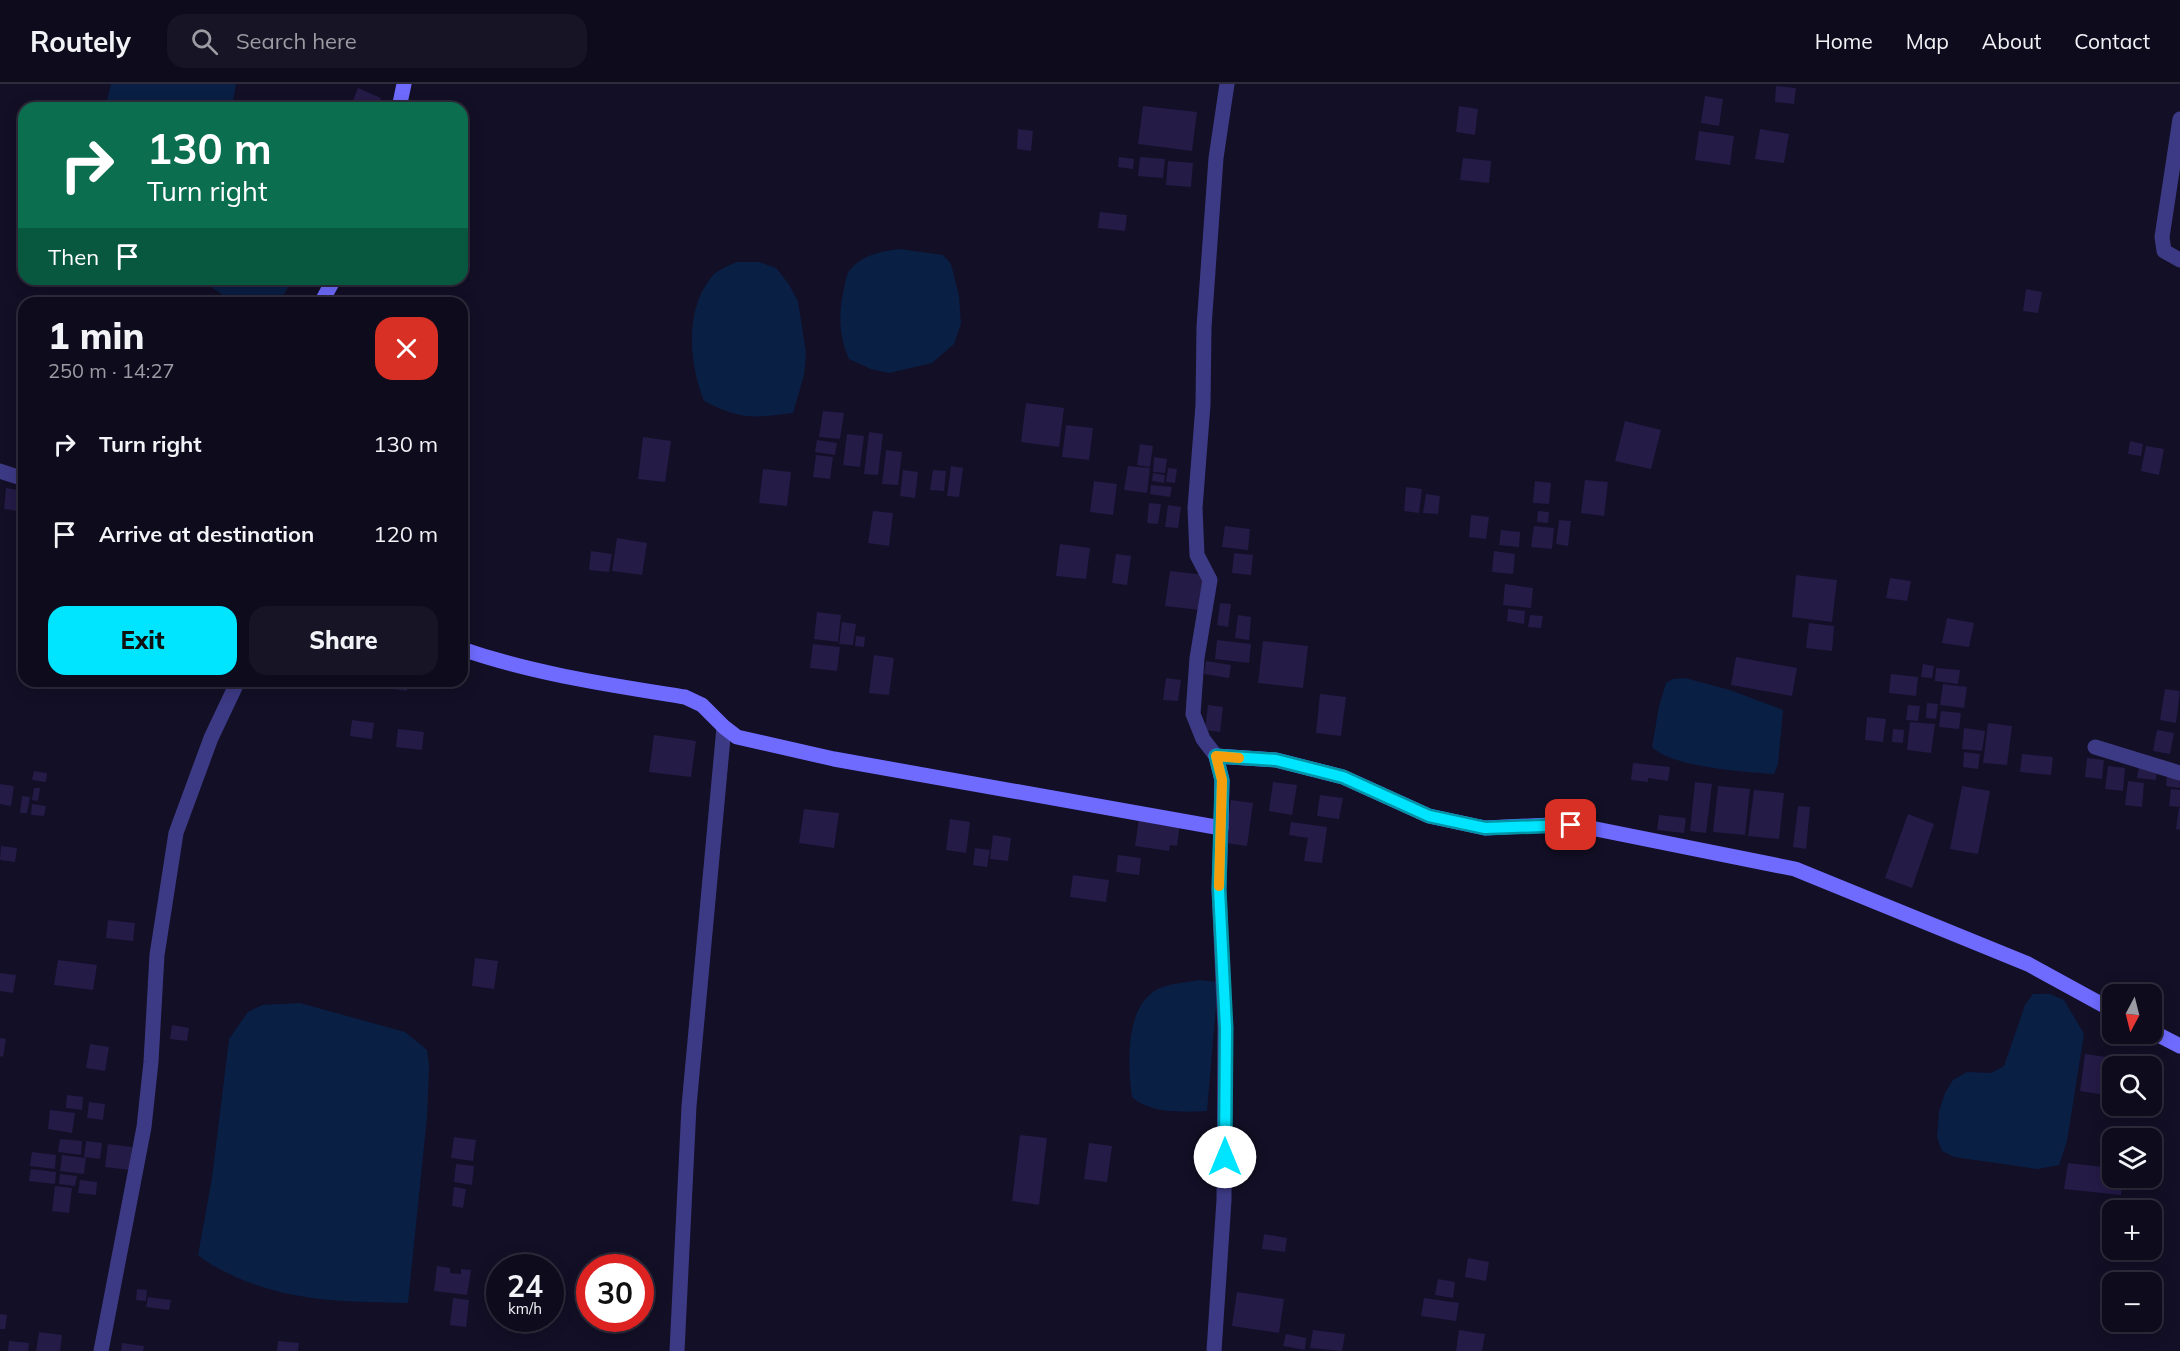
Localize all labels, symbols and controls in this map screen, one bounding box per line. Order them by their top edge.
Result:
search box [167,14,587,68]
text: Routely [30,24,131,59]
icon: search [188,25,221,58]
text: Search here [236,27,357,55]
text: Home [1815,28,1873,54]
text: Map [1906,28,1949,54]
text: About [1982,28,2041,54]
text: Contact [2074,28,2150,54]
text: 130 m [147,122,272,175]
icon: right [48,126,126,204]
text: Turn right [147,174,267,208]
icon: arrive [111,240,144,273]
text: Then [48,243,99,271]
text: 1 min [48,313,144,358]
button: close [375,317,438,380]
text: 250 m · 14:27 [48,358,174,383]
icon: right [48,428,81,461]
text: Turn right [99,430,202,458]
text: 130 m [373,430,438,458]
icon: arrive [48,518,81,551]
text: Arrive at destination [99,520,314,548]
text: 120 m [373,520,438,548]
button: Exit [48,606,237,675]
button: Share [249,606,438,675]
pin [1545,799,1596,850]
icon: arrive [1554,808,1587,841]
north arrow [2102,984,2162,1044]
map controls [2102,984,2162,1332]
button: search [2102,1056,2162,1116]
position arrow [1193,1125,1257,1189]
button: layers [2102,1128,2162,1188]
button: + [2102,1200,2162,1260]
speed limit sign: 30 [576,1254,654,1332]
text: 24 [507,1267,543,1305]
button: − [2102,1272,2162,1332]
text: km/h [508,1299,542,1318]

